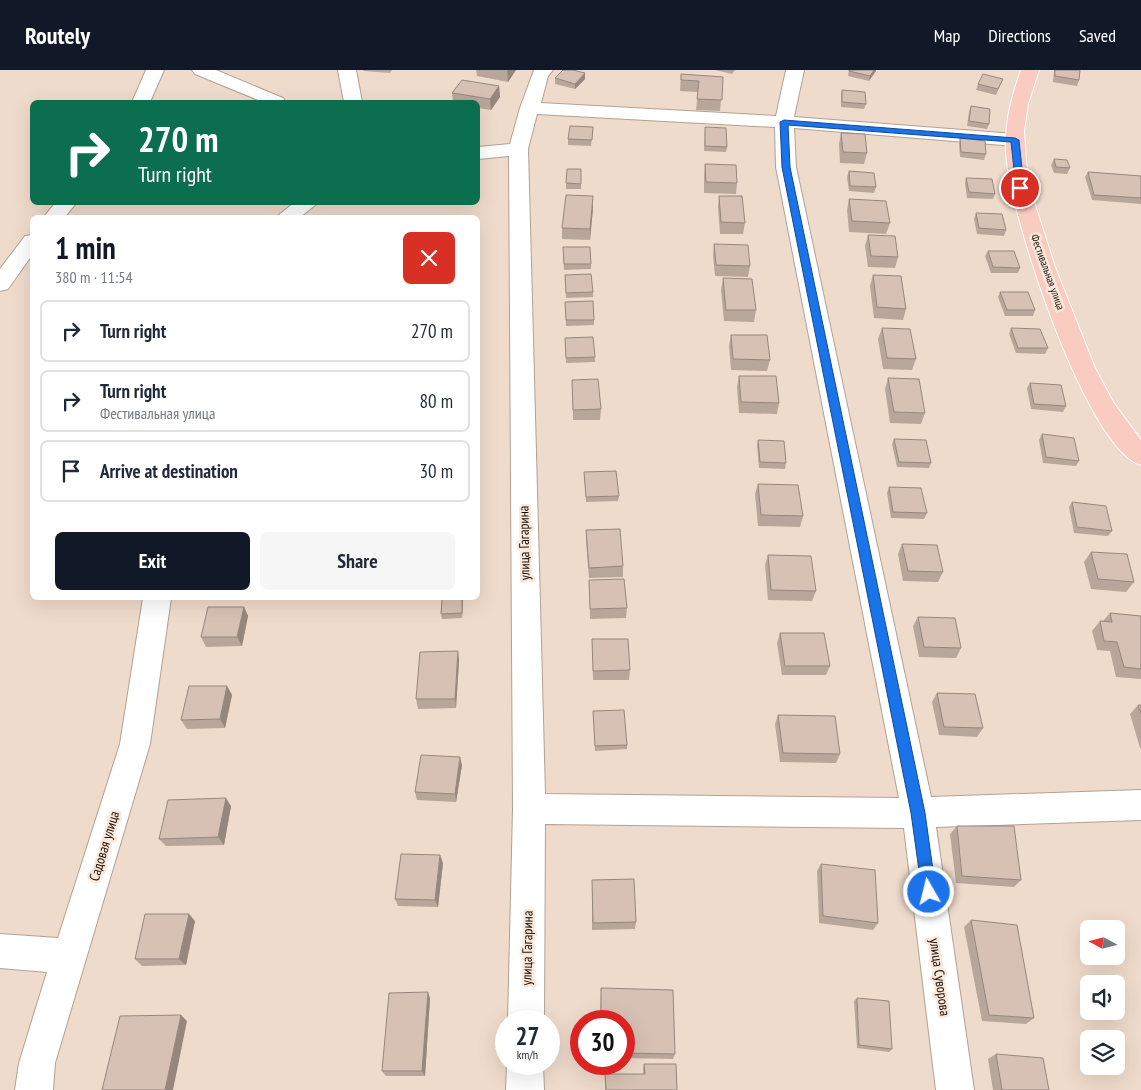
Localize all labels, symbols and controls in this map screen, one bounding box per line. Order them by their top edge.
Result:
text: Routely [25,20,90,51]
text: Map [934,24,960,47]
text: Directions [988,24,1051,47]
text: Saved [1079,24,1116,47]
text: 270 m [138,116,219,162]
icon: right [55,120,120,185]
text: Turn right [138,160,212,188]
pin [999,167,1041,209]
icon: arrive [1006,174,1034,202]
text: 1 min [55,228,116,267]
button: close [403,232,455,284]
street label: Фестивальная улица [1028,232,1068,312]
text: 380 m · 11:54 [55,267,133,287]
icon: right [57,317,85,345]
text: Turn right [100,319,166,343]
text: 270 m [411,319,453,343]
text: Turn right [100,379,166,403]
icon: right [57,387,85,415]
text: 80 m [420,389,453,413]
text: Фестивальная улица [100,403,215,423]
icon: arrive [57,457,85,485]
text: Arrive at destination [100,459,238,483]
text: 30 m [420,459,453,483]
street label: улица Гагарина [514,506,534,580]
button: Exit [55,532,250,590]
button: Share [260,532,455,590]
street label: Садовая улица [85,809,123,883]
position arrow [902,865,954,917]
street label: улица Гагарина [517,911,537,985]
north arrow [1080,920,1125,965]
map controls [1080,920,1125,1075]
street label: улица Суворова [926,937,954,1017]
button: sound [1080,975,1125,1020]
speed limit sign: 30 [570,1010,635,1075]
text: 27 [516,1020,539,1052]
button: layers [1080,1030,1125,1075]
text: km/h [517,1047,538,1062]

